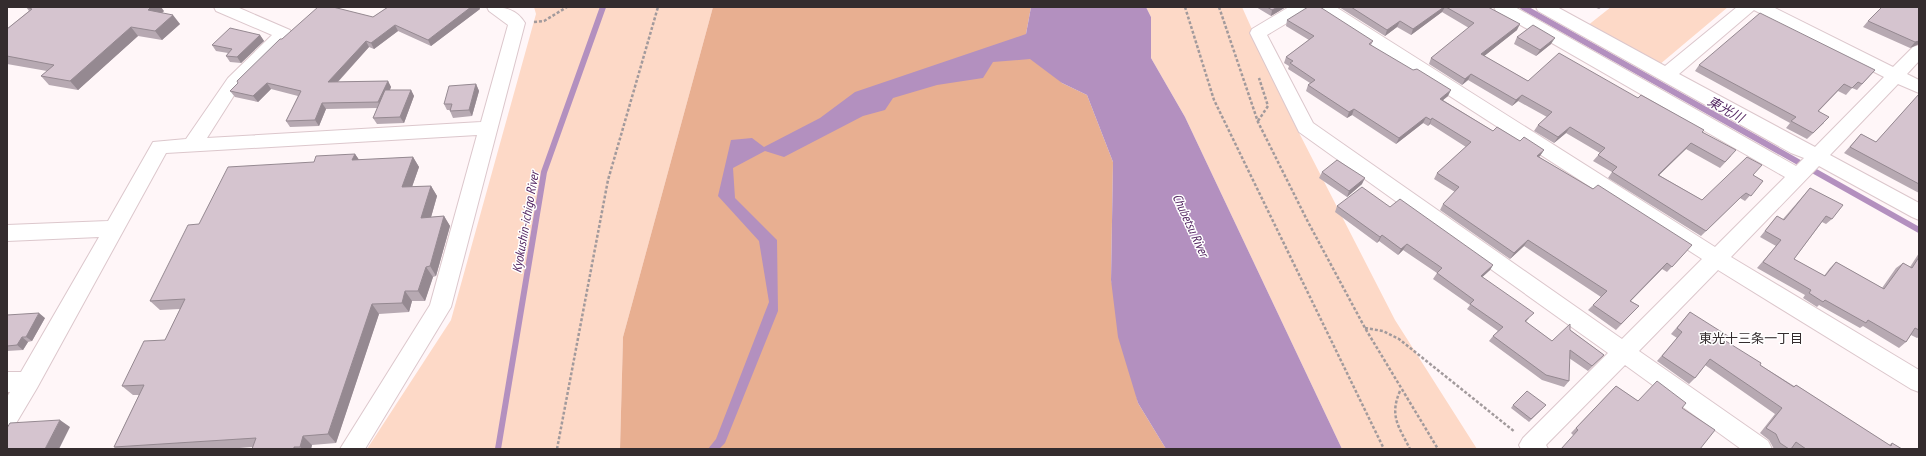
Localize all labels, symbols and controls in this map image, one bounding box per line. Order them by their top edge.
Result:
water label: 東光川 [1705,93,1749,127]
water label: Kyokushin-ichigo River [508,168,543,274]
water label: Chubetsu River [1169,191,1214,262]
district label: 東光十三条一丁目 [1699,330,1803,347]

